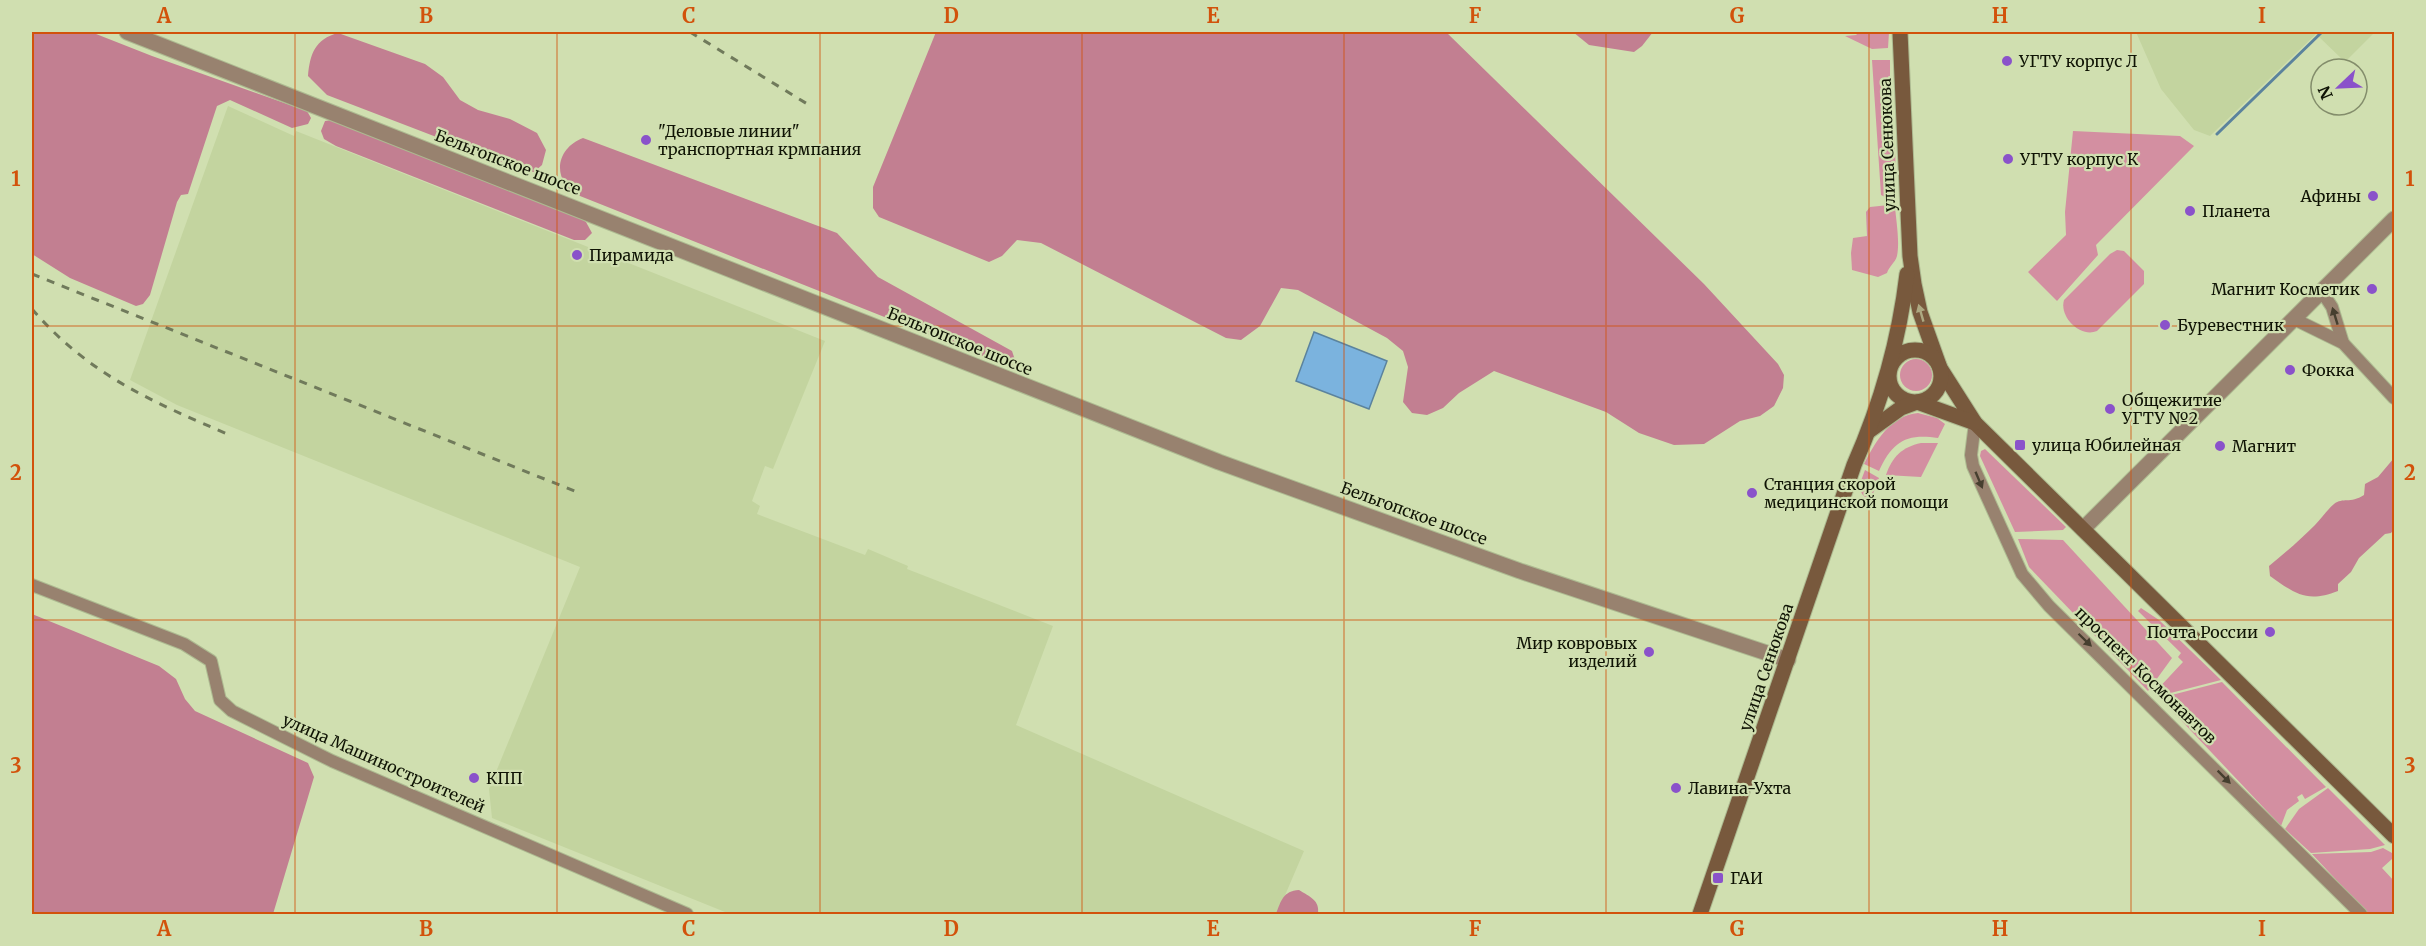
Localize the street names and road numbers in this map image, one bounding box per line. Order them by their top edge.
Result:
street label: улица Сенюкова [1875,77,1899,212]
street label: Бельгопское шоссе [432,125,584,199]
street label: Бельгопское шоссе [884,303,1036,379]
street label: Бельгопское шоссе [1338,477,1490,549]
street label: улица Сенюкова [1735,600,1797,734]
street label: проспект Космонавтов [2071,602,2221,748]
street label: улица Машиностроителей [280,709,488,817]

